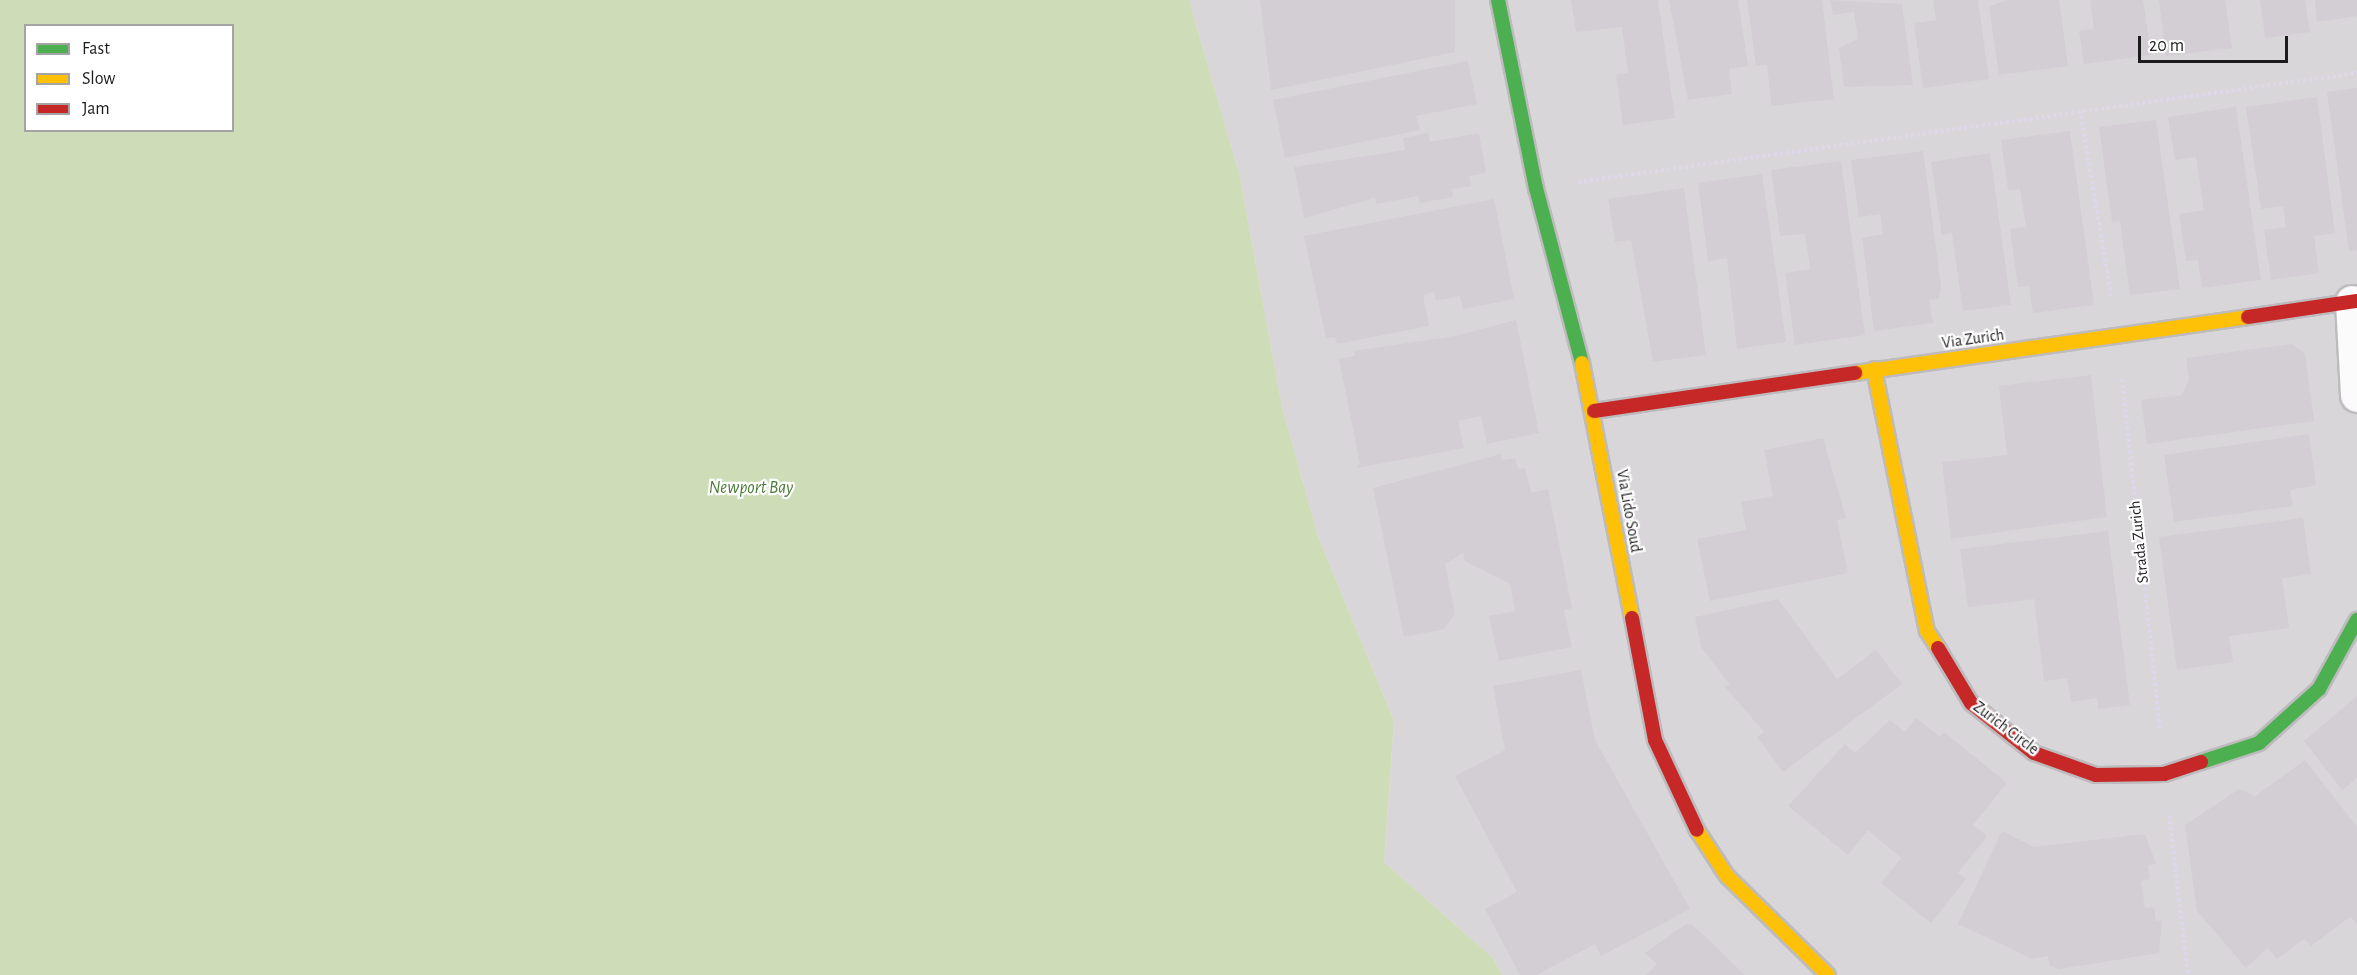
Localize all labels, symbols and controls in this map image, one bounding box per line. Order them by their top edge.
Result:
legend [24,24,234,132]
scale bar [2141,24,2291,62]
text: 20 m [2149,37,2184,55]
text: Fast [82,40,110,58]
text: Slow [82,70,115,88]
text: Jam [82,100,110,118]
street label: Via Zurich [1941,325,2005,353]
street label: Via Lido Soud [1612,468,1646,554]
water label: Newport Bay [709,477,793,499]
street label: Strada Zurich [2125,500,2153,584]
street label: Zurich Circle [1969,697,2043,759]

